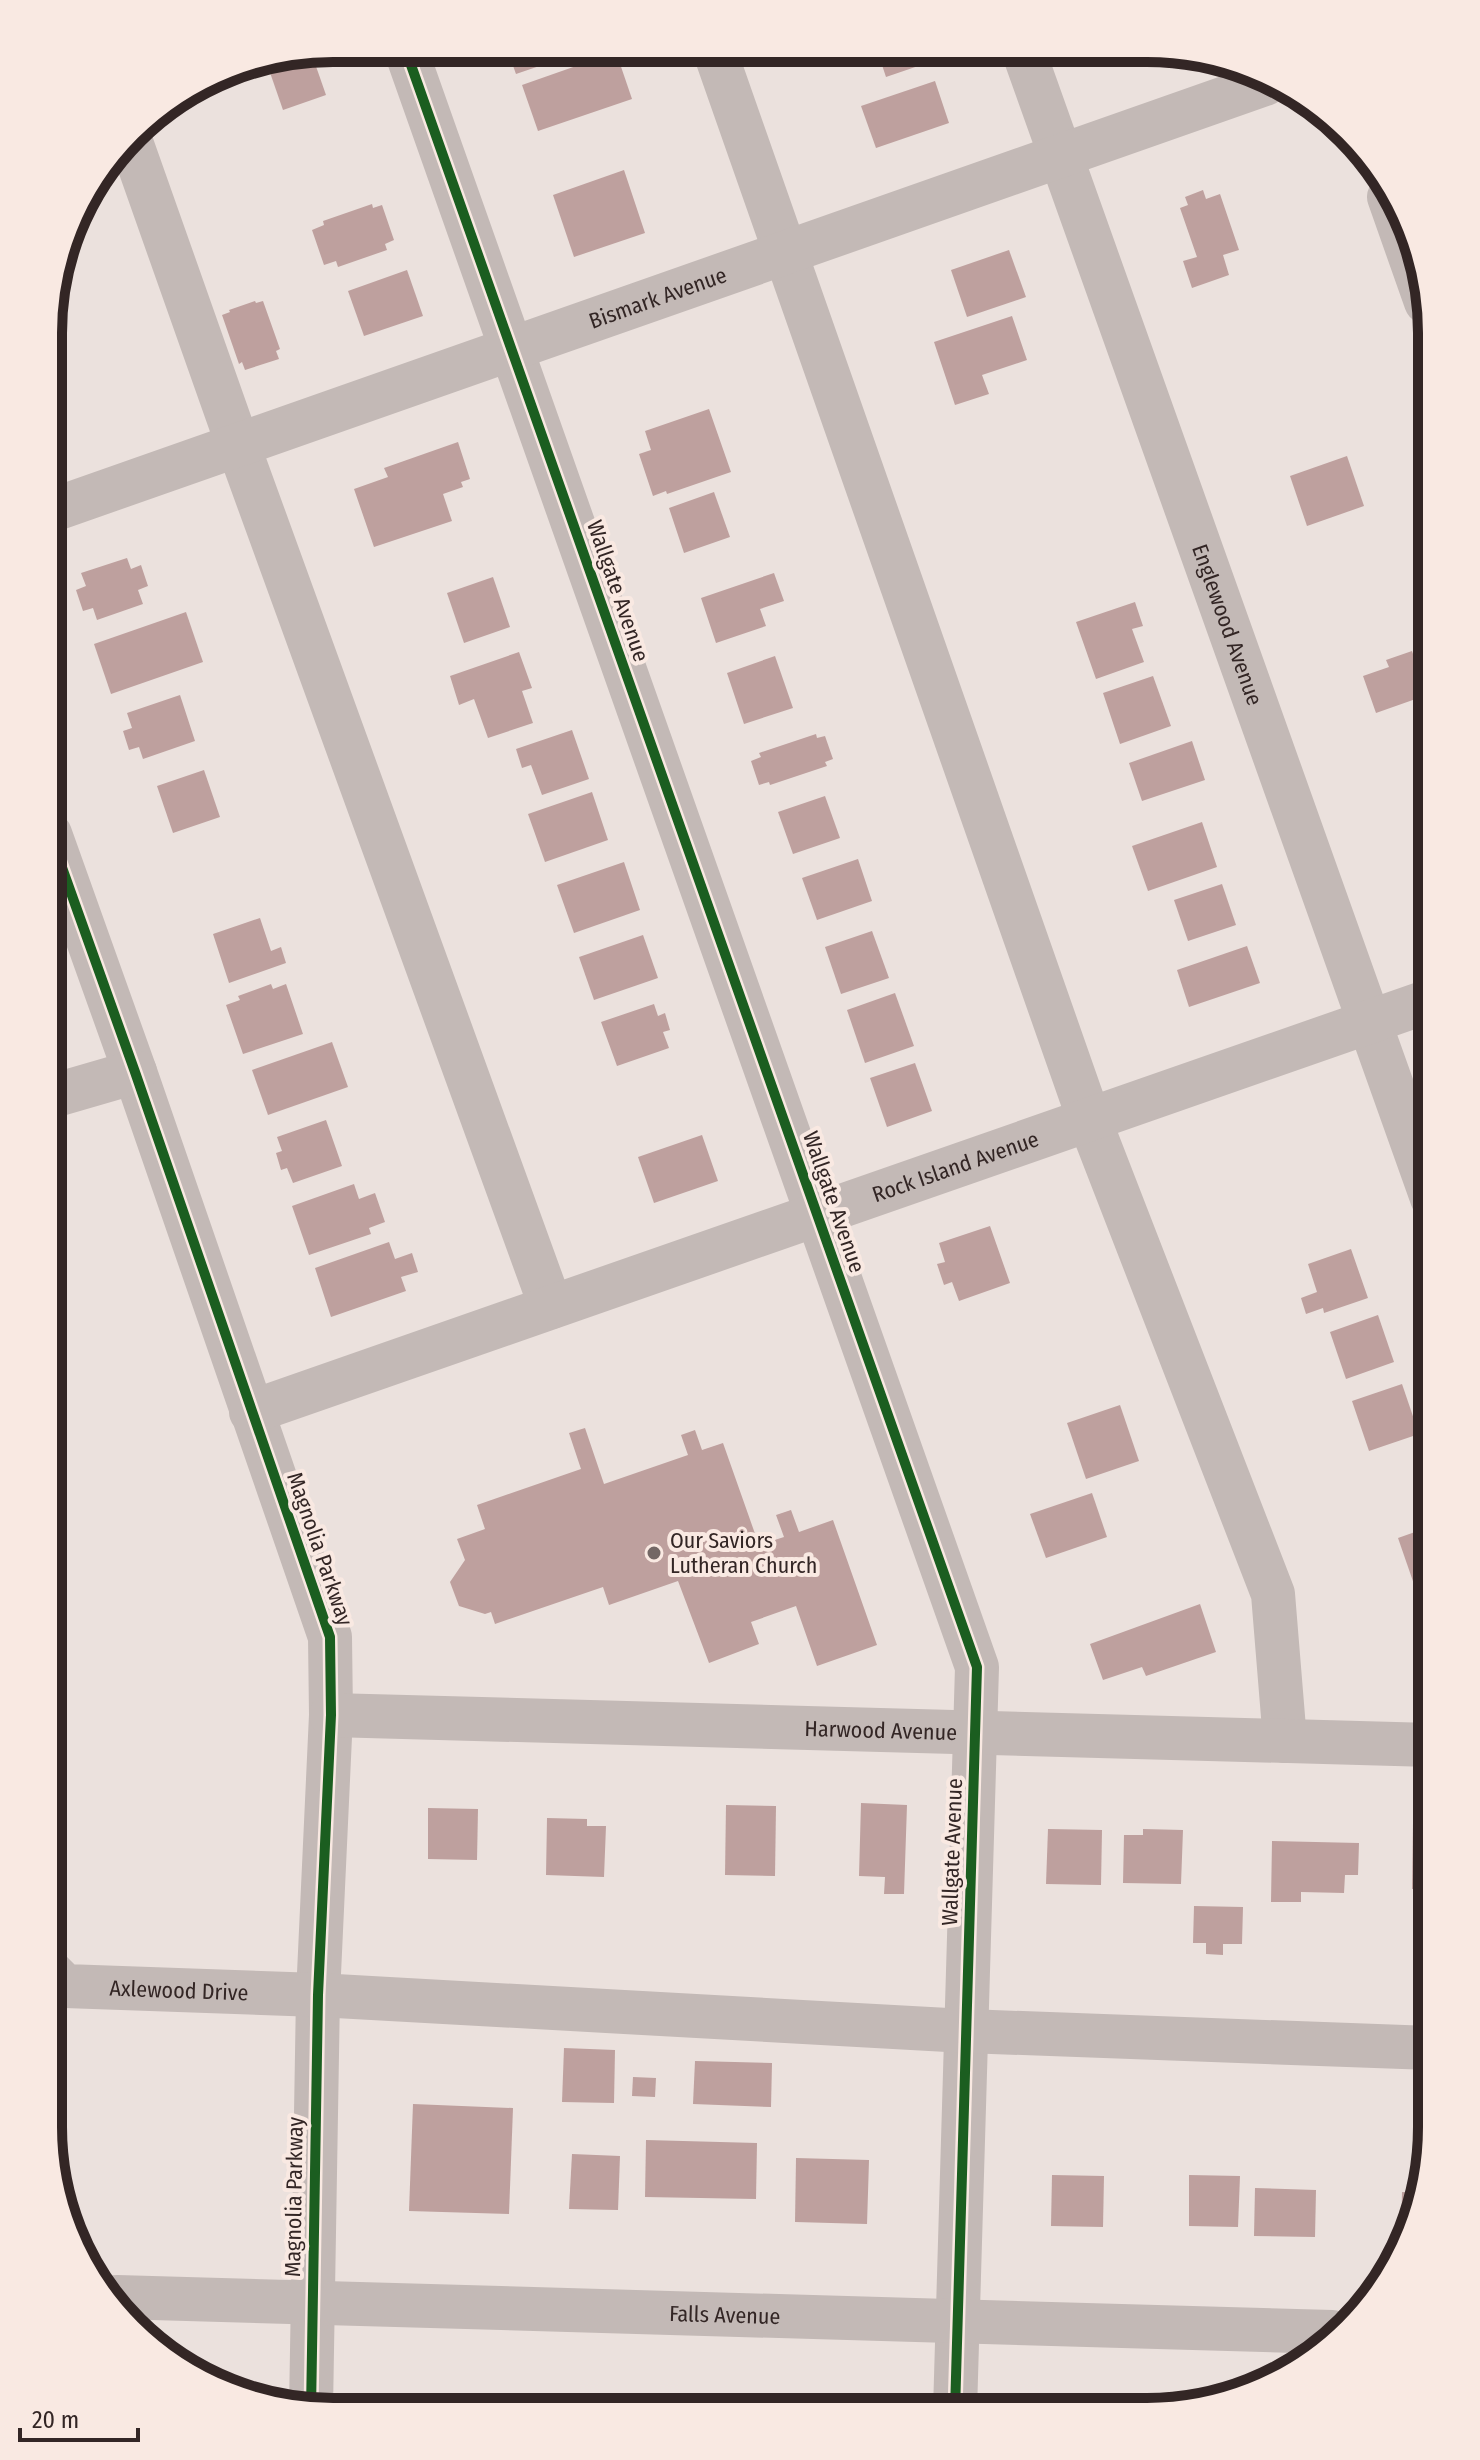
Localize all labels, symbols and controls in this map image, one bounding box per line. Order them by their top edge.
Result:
street label: Bismark Avenue [585,261,730,334]
street label: Wallgate Avenue [581,517,655,665]
street label: Englewood Avenue [1187,540,1269,709]
street label: Rock Island Avenue [869,1125,1042,1208]
street label: Wallgate Avenue [797,1128,871,1276]
street label: Magnolia Parkway [281,1469,359,1629]
place label: Our Saviors Lutheran Church [670,1527,817,1579]
marker: Our Saviors Lutheran Church [645,1544,663,1562]
street label: Harwood Avenue [804,1714,957,1746]
street label: Wallgate Avenue [936,1778,968,1926]
street label: Axlewood Drive [109,1974,249,2006]
street label: Magnolia Parkway [279,2116,309,2277]
street label: Falls Avenue [669,2299,781,2330]
scale bar [20,2392,138,2442]
text: 20 m [32,2406,79,2434]

